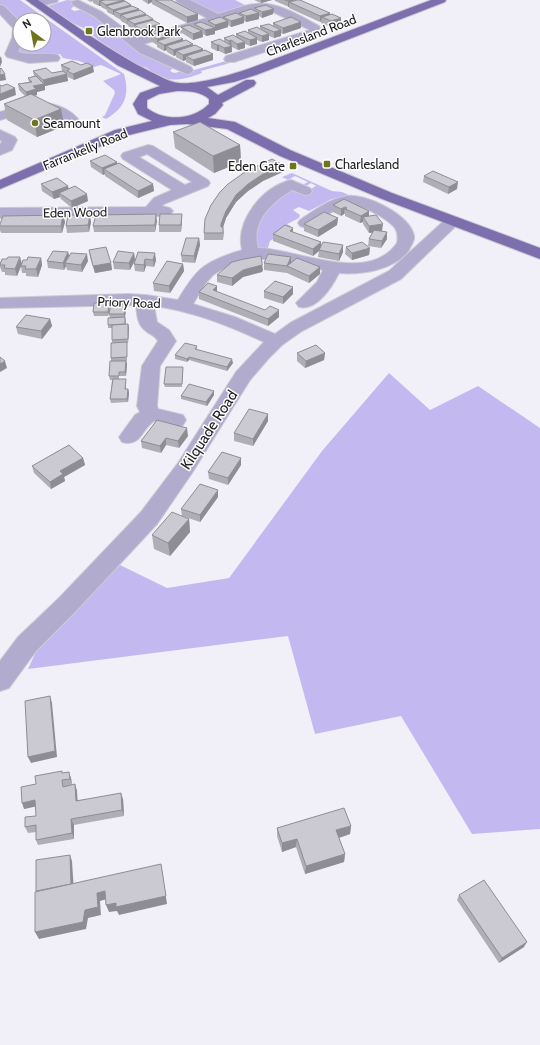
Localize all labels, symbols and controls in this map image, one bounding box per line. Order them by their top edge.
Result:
street label: Charlesland Road [264,10,358,60]
north arrow [12,12,52,52]
text: N [20,16,34,32]
place label: Glenbrook Park [97,23,180,39]
marker: Glenbrook Park [84,26,94,36]
place label: Seamount [43,115,101,131]
marker: Seamount [30,118,40,128]
street label: Farrankelly Road [40,125,130,173]
place label: Charlesland [335,156,399,172]
place label: Eden Gate [228,158,285,174]
marker: Charlesland [322,159,332,169]
marker: Eden Gate [288,161,298,171]
street label: Eden Wood [43,203,107,221]
street label: Priory Road [97,293,161,311]
street label: Kilquade Road [177,387,241,473]

